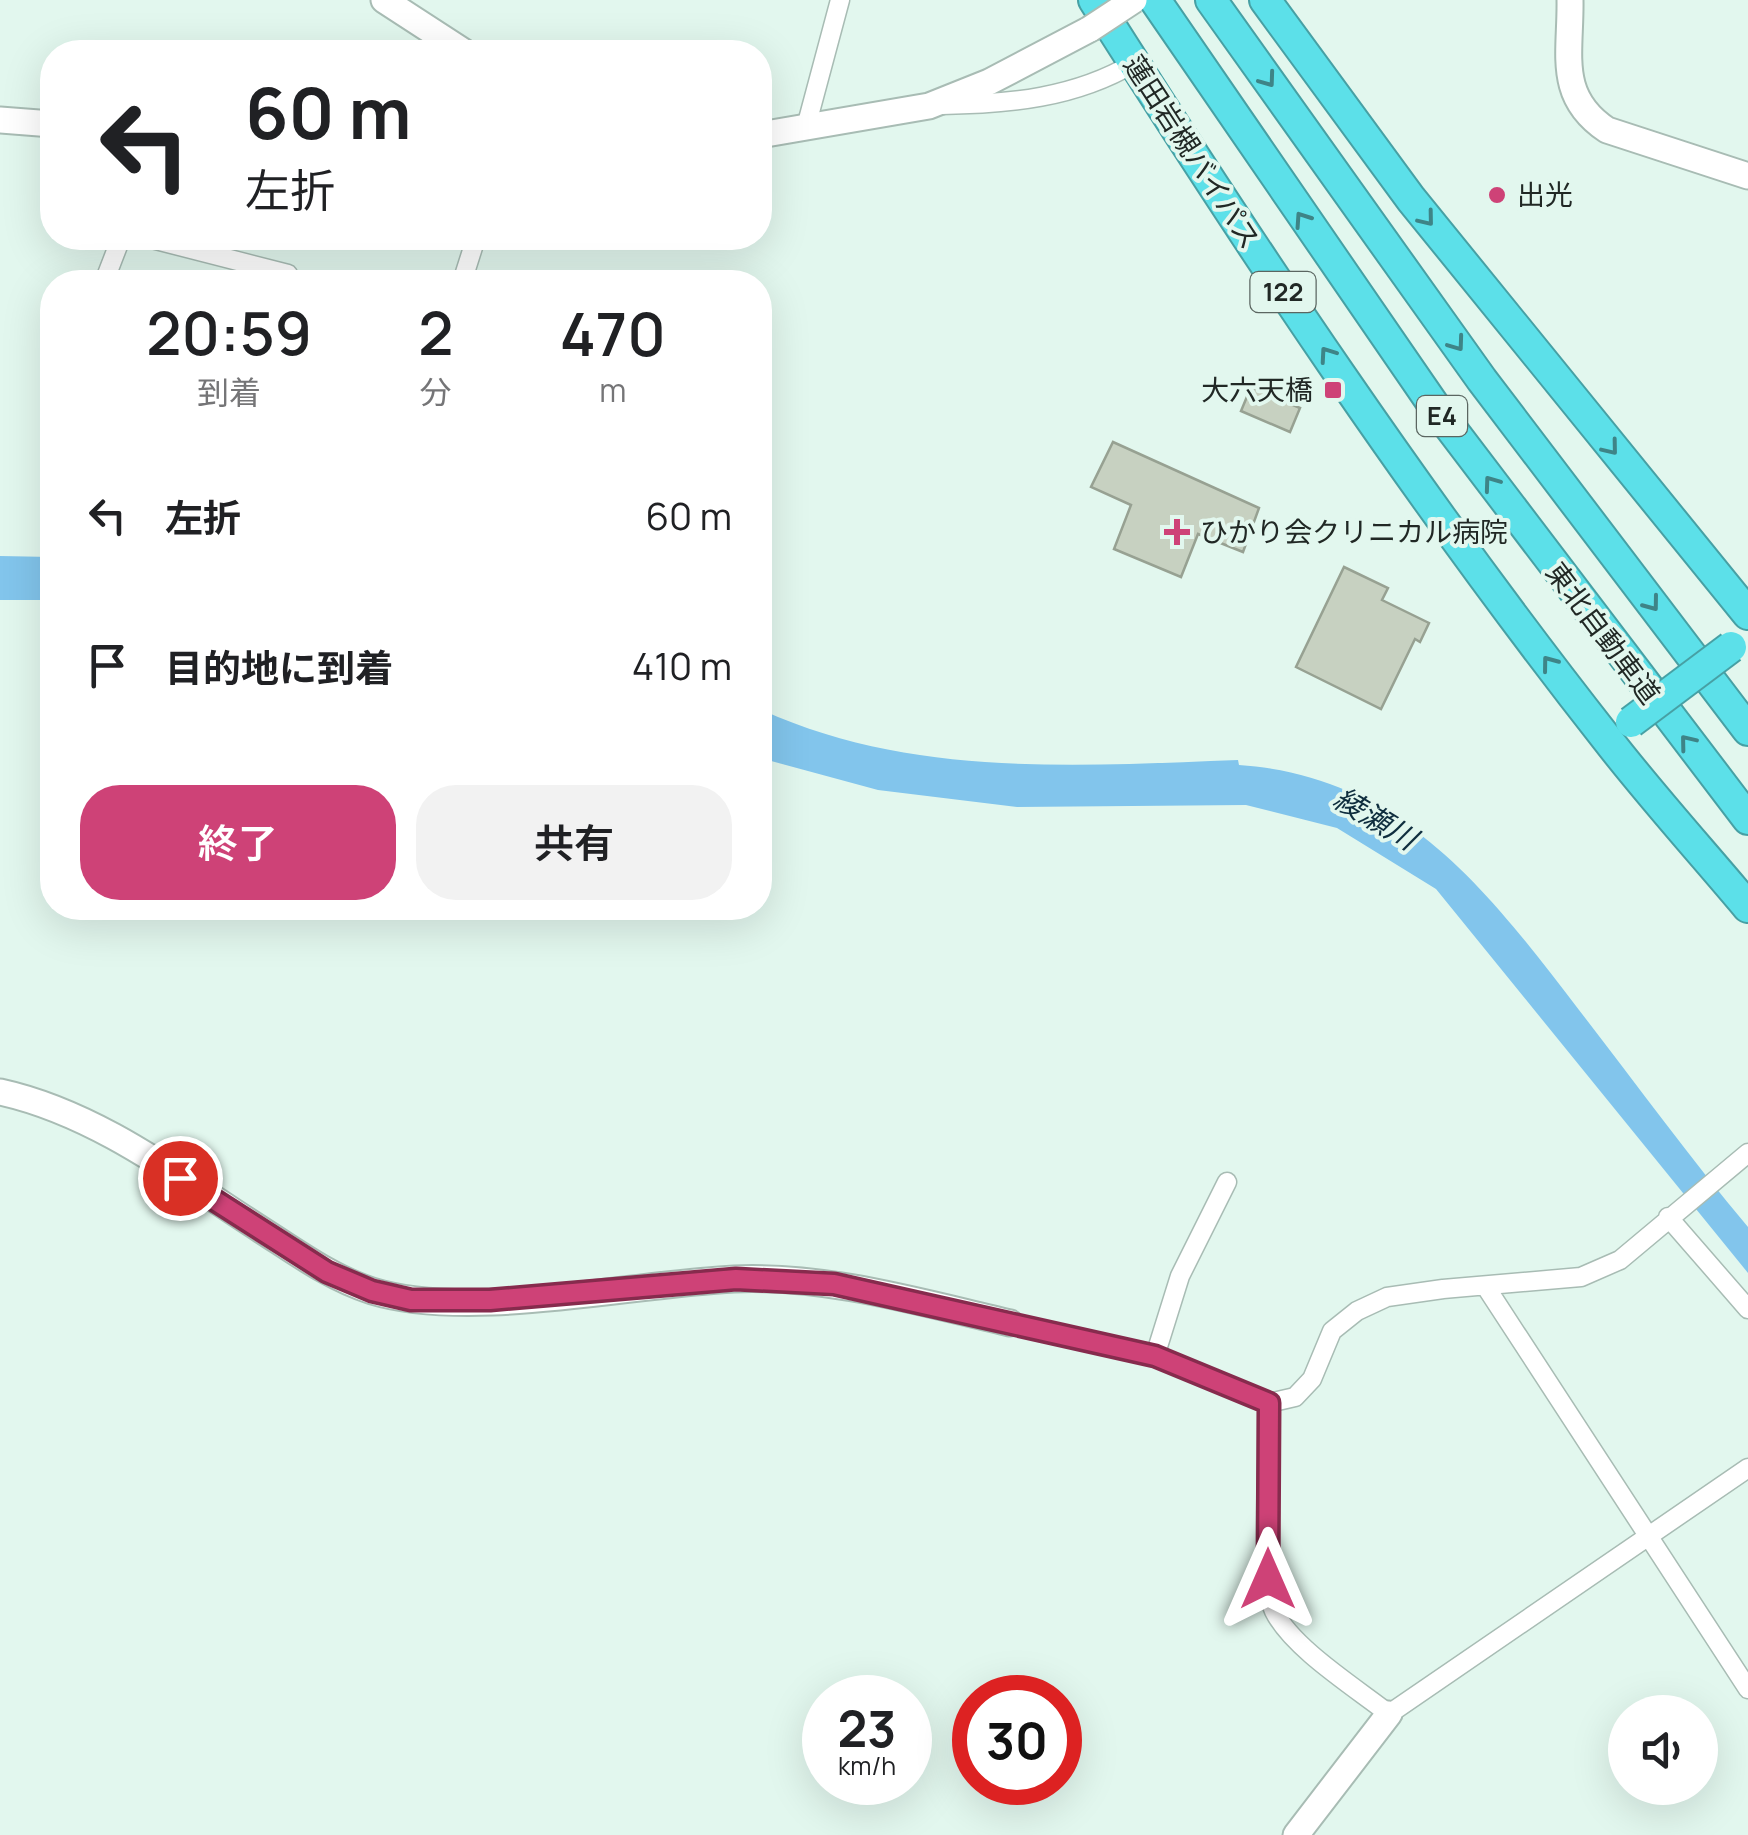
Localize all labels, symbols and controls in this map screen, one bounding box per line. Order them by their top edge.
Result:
street label: 蓮田岩槻バイパス [1116,47,1270,256]
text: 60 m [245,64,412,160]
one-way arrow [1255,68,1274,87]
icon: left [80,80,210,210]
text: 左折 [245,159,335,221]
place label: 出光 [1517,175,1573,213]
marker: 出光 [1486,184,1508,206]
one-way arrow [1415,207,1433,225]
one-way arrow [1296,211,1314,230]
road number: 122 [1250,272,1316,312]
text: 20:59 [146,291,312,373]
text: 2 [418,291,453,373]
text: 470 [560,292,666,374]
one-way arrow [1445,333,1462,351]
one-way arrow [1321,347,1339,365]
text: m [599,368,626,412]
text: 到着 [197,370,261,414]
text: 分 [420,370,452,414]
place label: 大六天橋 [1201,370,1313,408]
marker: 大六天橋 [1322,379,1344,401]
road number: E4 [1417,396,1467,436]
one-way arrow [1599,436,1617,454]
one-way arrow [1486,476,1503,494]
icon: left [80,488,135,543]
text: 60 m [645,489,732,541]
text: 左折 [165,491,241,543]
place label: ひかり会クリニカル病院 [1200,512,1508,550]
marker: ひかり会クリニカル病院 [1164,519,1190,545]
street label: 東北自動車道 [1538,554,1670,711]
one-way arrow [1640,593,1657,611]
icon: arrive [80,638,135,693]
text: 410 m [632,639,732,691]
text: 目的地に到着 [165,641,393,693]
one-way arrow [1544,656,1561,674]
one-way arrow [1681,736,1699,754]
water label: 綾瀬川 [1327,777,1427,860]
button: 終了 [80,785,396,900]
button: 共有 [416,785,732,900]
pin [138,1136,223,1221]
icon: arrive [153,1151,208,1206]
position arrow [1216,1527,1320,1631]
speed limit sign: 30 [952,1675,1082,1805]
text: 23 [838,1694,896,1762]
map controls [1608,1695,1718,1805]
button: sound [1608,1695,1718,1805]
text: km/h [838,1748,896,1783]

